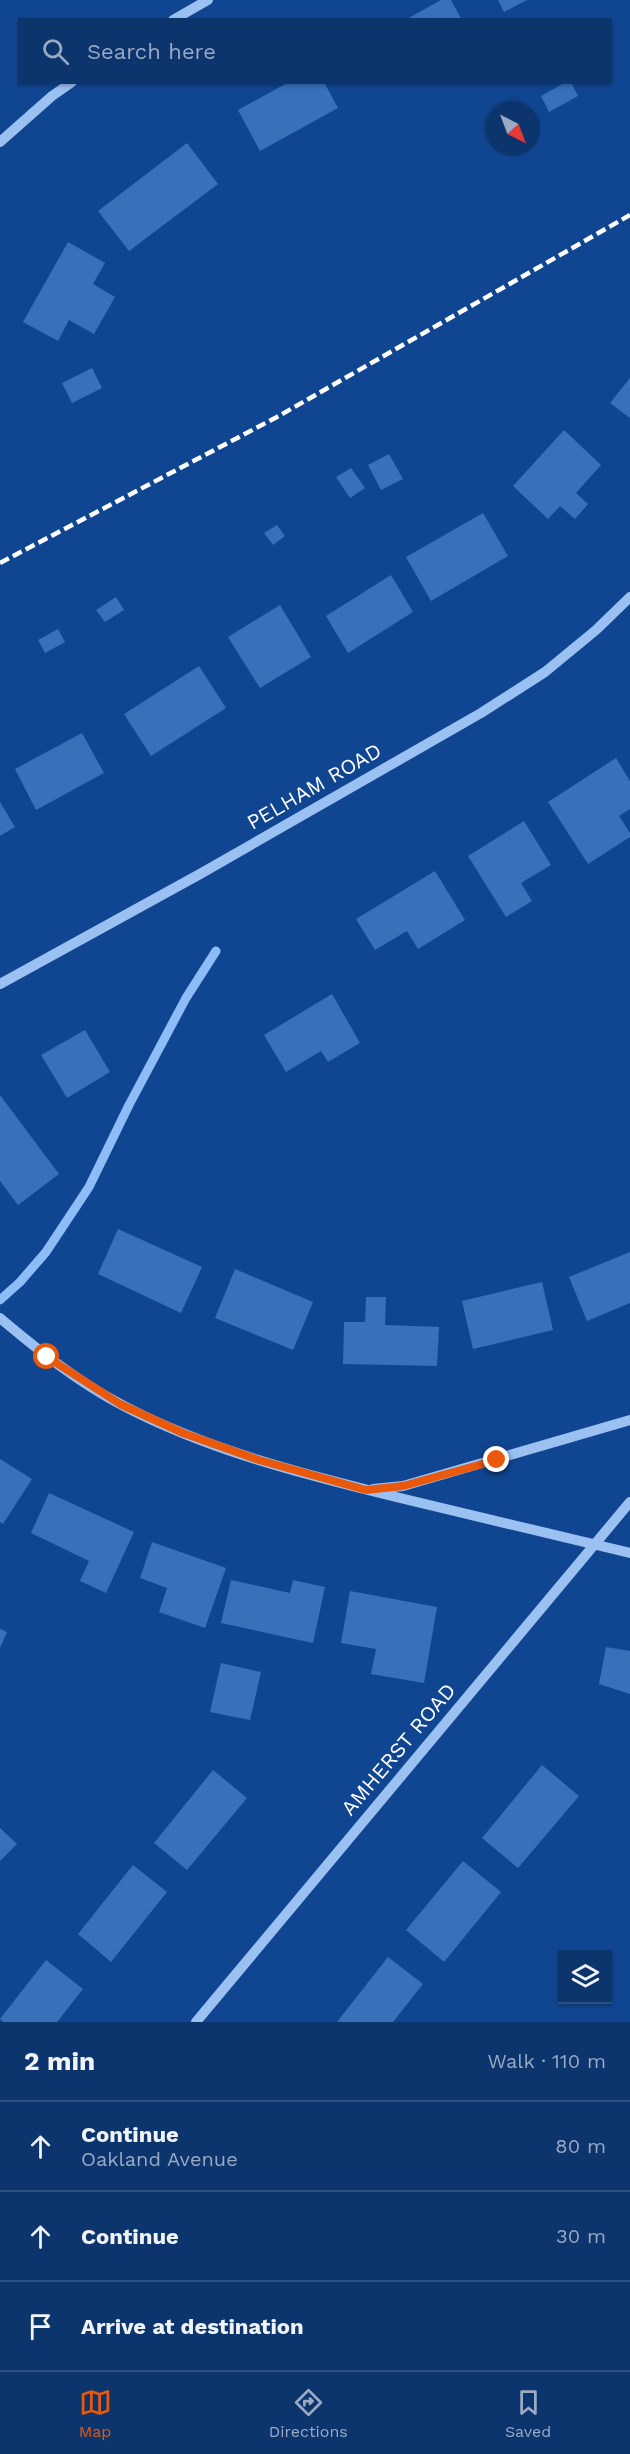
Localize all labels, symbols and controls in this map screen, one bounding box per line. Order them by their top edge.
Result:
search box [18,18,612,84]
icon: search [39,35,72,68]
text: Search here [87,39,216,64]
north arrow [486,102,540,156]
street label: PELHAM ROAD [242,737,386,835]
route start [33,1343,59,1369]
route end [483,1446,509,1472]
street label: AMHERST ROAD [335,1678,461,1820]
map controls [558,1950,612,2004]
button: layers [558,1950,612,2004]
text: 2 min [24,2046,95,2076]
text: Walk · 110 m [488,2049,606,2073]
text: Continue [81,2122,179,2147]
icon: ahead [24,2130,57,2163]
text: 80 m [555,2134,606,2158]
text: Oakland Avenue [81,2147,238,2171]
icon: ahead [24,2220,57,2253]
text: Continue [81,2224,179,2249]
text: 30 m [556,2224,606,2248]
icon: arrive [24,2310,57,2343]
text: Arrive at destination [81,2314,304,2339]
tab: Map [79,2386,112,2441]
tab: Directions [269,2386,348,2441]
tab: Saved [505,2386,551,2441]

